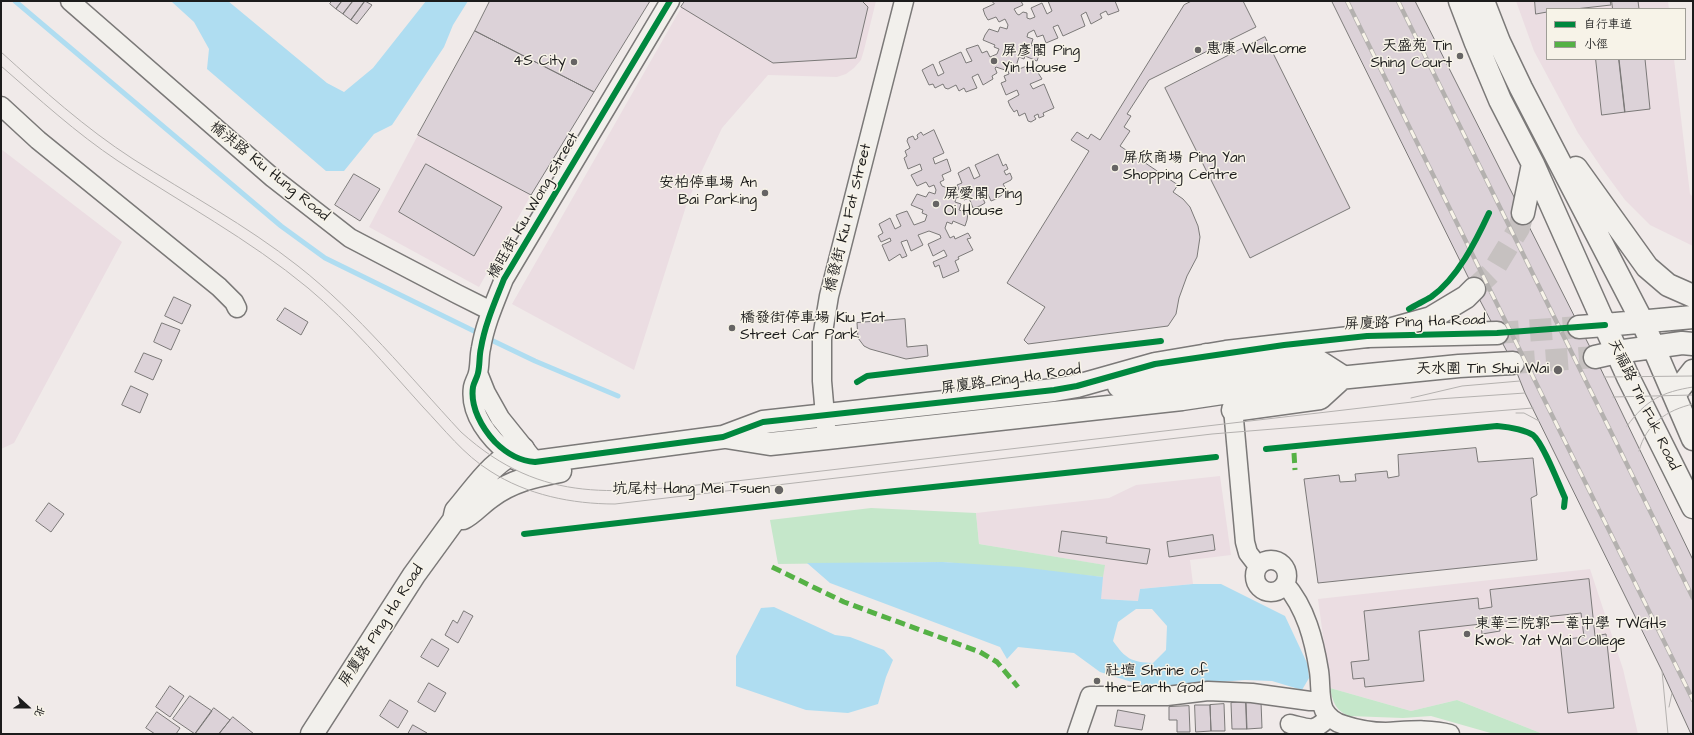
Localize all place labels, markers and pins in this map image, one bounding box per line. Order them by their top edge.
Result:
place label: 天盛苑 Tin Shing Court [1370,38,1452,73]
place label: 惠康 Wellcome [1206,41,1307,59]
place label: 屏彥閣 Ping Yin House [1002,43,1080,78]
marker: 惠康 Wellcome [1193,45,1203,55]
marker: 天盛苑 Tin Shing Court [1455,51,1465,61]
place label: 4S City [513,53,566,71]
marker: 屏彥閣 Ping Yin House [989,56,999,66]
marker: 4S City [569,57,579,67]
place label: 屏欣商場 Ping Yan Shopping Centre [1123,150,1245,185]
marker: 屏欣商場 Ping Yan Shopping Centre [1110,163,1120,173]
place label: 安柏停車場 An Bai Parking [659,175,757,210]
place label: 屏愛閣 Ping Oi House [944,186,1022,221]
marker: 安柏停車場 An Bai Parking [760,188,770,198]
marker: 屏愛閣 Ping Oi House [931,199,941,209]
place label: 橋發街停車場 Kiu Fat Street Car Park [740,310,885,345]
marker: 橋發街停車場 Kiu Fat Street Car Park [727,323,737,333]
place label: 天水圍 Tin Shui Wai [1416,361,1549,379]
marker: 天水圍 Tin Shui Wai [1552,364,1564,376]
place label: 坑尾村 Hang Mei Tsuen [612,481,770,499]
marker: 坑尾村 Hang Mei Tsuen [773,484,785,496]
place label: 東華三院郭一葦中學 TWGHs Kwok Yat Wai College [1475,616,1666,651]
marker: 東華三院郭一葦中學 TWGHs Kwok Yat Wai College [1462,629,1472,639]
place label: 社壇 Shrine of the Earth God [1105,663,1208,698]
marker: 社壇 Shrine of the Earth God [1092,676,1102,686]

